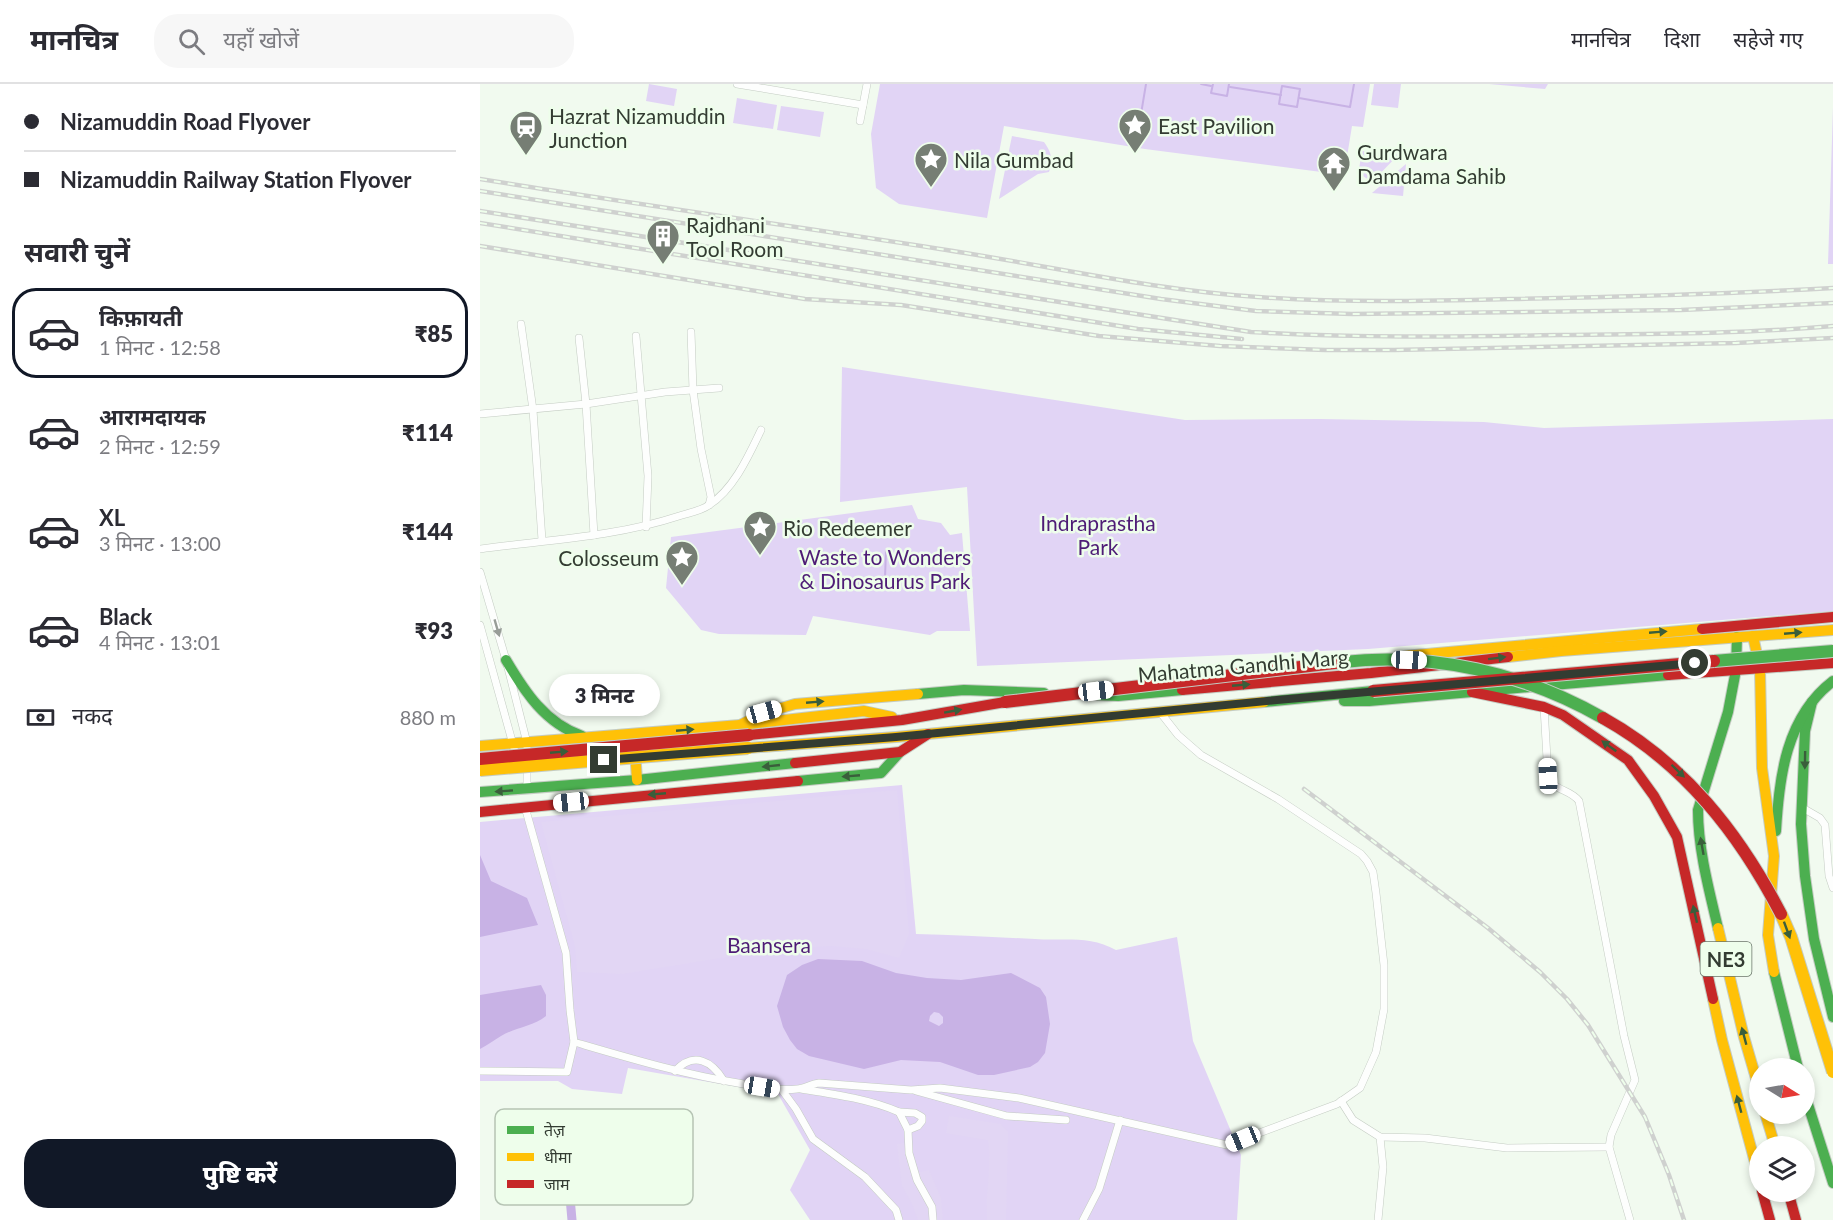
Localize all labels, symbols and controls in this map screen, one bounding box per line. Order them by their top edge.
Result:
search box [154,14,574,68]
text: मानचित्र [30,22,118,56]
icon: search [175,25,208,58]
text: यहाँ खोजें [223,26,299,53]
text: मानचित्र [1571,26,1631,51]
text: दिशा [1664,26,1700,51]
text: सहेजे गए [1733,26,1803,51]
place label: Hazrat Nizamuddin Junction [549,103,725,152]
place icon: East Pavilion [1117,107,1153,154]
text: Nizamuddin Road Flyover [60,108,310,135]
station icon: Hazrat Nizamuddin Junction [508,109,544,156]
place label: East Pavilion [1158,113,1274,138]
place label: Gurdwara Damdama Sahib [1357,139,1506,188]
place icon: Nila Gumbad [913,141,949,188]
temple icon: Gurdwara Damdama Sahib [1316,145,1352,192]
place label: Nila Gumbad [954,147,1074,172]
text: Nizamuddin Railway Station Flyover [60,166,412,193]
place label: Rajdhani Tool Room [686,212,784,261]
building icon: Rajdhani Tool Room [645,218,681,265]
text: सवारी चुनें [24,235,130,268]
text: किफ़ायती [99,304,183,331]
icon: car [27,306,81,360]
text: ₹85 [415,320,453,347]
text: 1 मिनट · 12:58 [99,335,221,359]
text: आरामदायक [99,403,206,430]
icon: car [27,405,81,459]
text: ₹114 [402,419,453,446]
text: 2 मिनट · 12:59 [99,434,221,458]
icon: car [27,504,81,558]
text: XL [99,504,125,531]
place icon: Rio Redeemer [742,509,778,556]
park label: Indraprastha Park [1040,510,1156,559]
place label: Rio Redeemer [783,515,912,540]
text: ₹144 [402,518,453,545]
text: 3 मिनट · 13:00 [99,531,221,555]
place icon: Colosseum [664,539,700,586]
park label: Waste to Wonders & Dinosaurus Park [799,544,971,593]
place label: Colosseum [558,545,659,570]
icon: car [27,603,81,657]
text: Black [99,603,152,630]
text: ₹93 [415,617,453,644]
one-way arrow [492,619,502,637]
one-way arrow [1649,628,1668,637]
one-way arrow [1784,628,1803,638]
text: 4 मिनट · 13:01 [99,630,221,654]
street label: Mahatma Gandhi Marg [1137,643,1350,687]
route start [1681,649,1708,676]
car [1391,650,1427,670]
one-way arrow [1488,653,1507,663]
callout: 3 मिनट [548,673,660,715]
car [1077,680,1115,702]
one-way arrow [1231,680,1250,690]
text: 3 मिनट [575,683,634,707]
one-way arrow [806,698,825,707]
car [744,699,784,725]
icon: cash [24,701,57,734]
text: नकद [72,702,113,729]
text: 880 m [400,705,456,729]
one-way arrow [944,706,963,715]
one-way arrow [675,725,694,734]
one-way arrow [1601,740,1617,752]
route end [590,746,617,773]
one-way arrow [550,747,569,757]
one-way arrow [1800,750,1810,769]
car [1538,758,1558,794]
one-way arrow [762,761,781,771]
one-way arrow [1670,764,1685,778]
one-way arrow [842,771,861,781]
one-way arrow [494,786,513,795]
one-way arrow [647,789,666,799]
car [552,791,590,813]
one-way arrow [1697,836,1706,855]
one-way arrow [1690,905,1700,924]
one-way arrow [1783,922,1793,940]
park label: Baansera [727,932,811,957]
road number: NE3 [1700,942,1752,976]
one-way arrow [1738,1027,1748,1045]
north arrow [1749,1058,1815,1124]
map controls [1749,1058,1815,1202]
car [743,1075,781,1099]
one-way arrow [1734,1095,1743,1113]
legend [495,1109,693,1205]
text: तेज़ [544,1120,566,1139]
car [1223,1124,1263,1154]
button: layers [1749,1136,1815,1202]
button: पुष्टि करें [24,1139,456,1208]
text: धीमा [544,1147,573,1166]
text: जाम [544,1174,570,1193]

